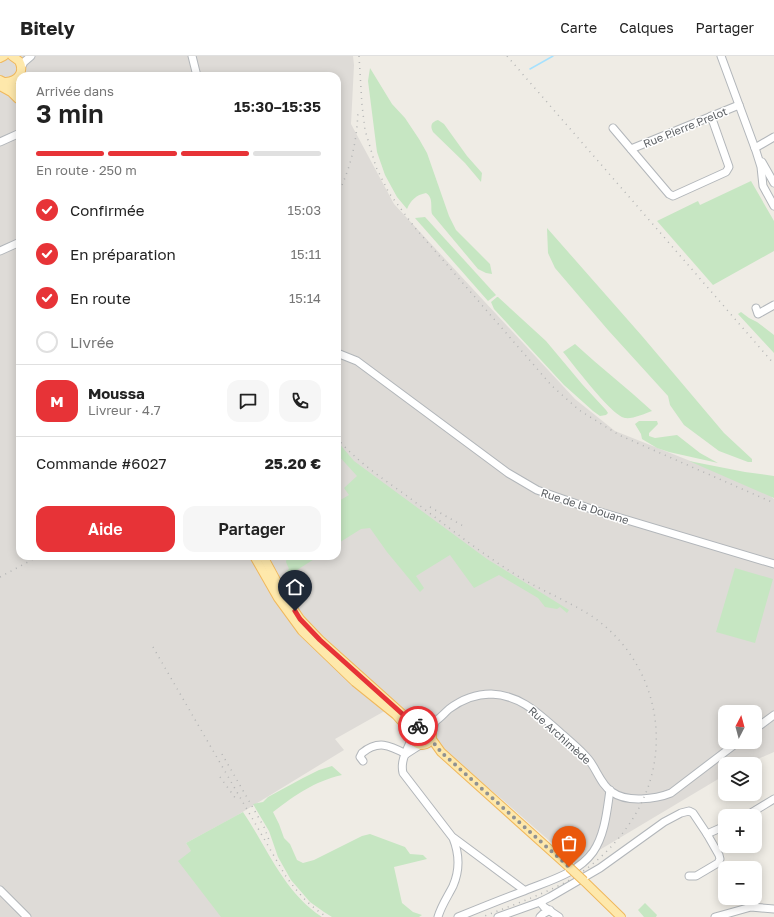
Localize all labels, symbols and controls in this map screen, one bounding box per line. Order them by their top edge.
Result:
text: Bitely [20,16,75,39]
text: Carte [560,19,597,36]
text: Calques [619,19,674,36]
text: Partager [696,19,754,36]
text: Arrivée dans [36,83,114,99]
text: 15:30–15:35 [234,97,321,115]
text: 3 min [36,98,104,129]
street label: Rue Pierre Prelot [641,104,729,150]
text: En route · 250 m [36,162,137,178]
icon: check [36,199,58,221]
text: Confirmée [70,201,144,219]
text: 15:03 [288,202,321,218]
icon: check [36,243,58,265]
text: En préparation [70,245,176,263]
text: 15:11 [291,246,321,262]
icon: check [36,287,58,309]
text: En route [70,289,131,307]
text: 15:14 [289,290,321,306]
text: Livrée [70,333,114,351]
button: chat [227,380,269,422]
button: phone [279,380,321,422]
text: Moussa [88,384,145,402]
text: M [50,392,64,410]
text: Livreur · 4.7 [88,402,161,418]
text: Commande #6027 [36,454,166,472]
text: 25.20 € [265,454,321,472]
street label: Rue de la Douane [539,486,631,526]
button: Aide [36,506,175,552]
button: Partager [183,506,321,552]
pin [278,570,312,611]
icon: home [284,576,306,598]
street label: Rue Archimède [526,704,594,766]
north arrow [718,705,762,749]
map controls [718,705,762,905]
courier [398,706,438,746]
icon: bike [407,715,429,737]
button: layers [718,757,762,801]
button: + [718,809,762,853]
pin [552,826,586,867]
icon: bag [558,832,580,854]
button: − [718,861,762,905]

